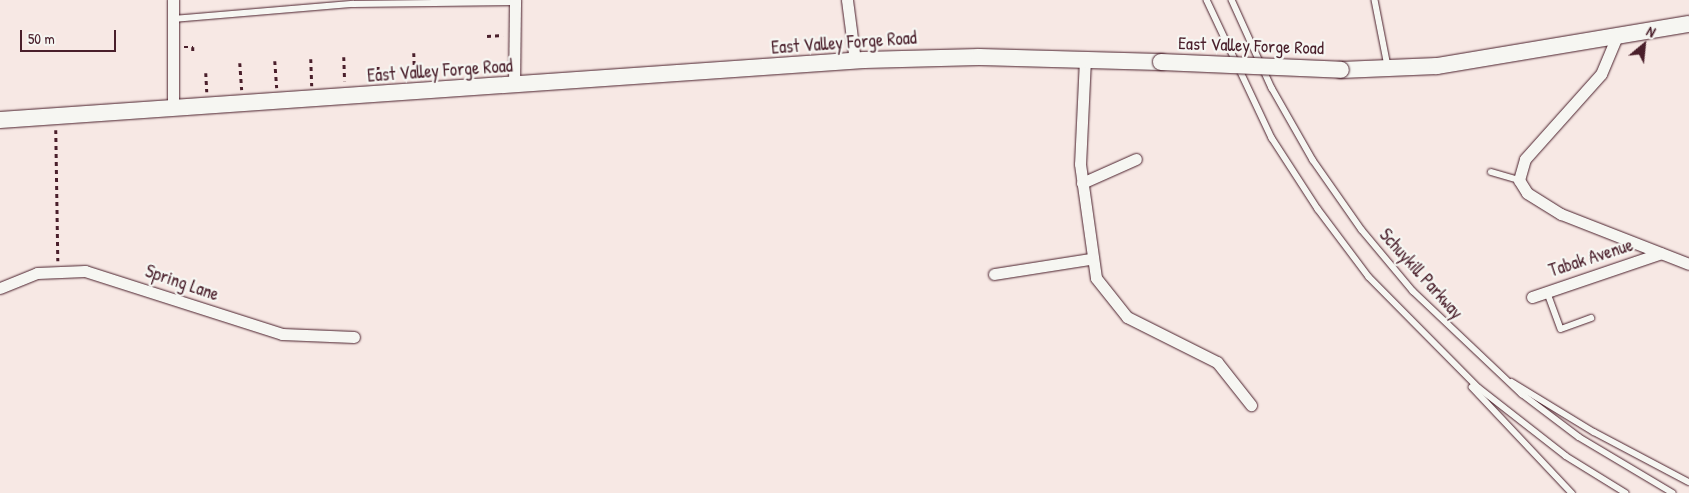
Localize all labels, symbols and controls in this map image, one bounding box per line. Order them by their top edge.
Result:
scale bar [22,20,119,52]
north arrow [1619,20,1669,70]
text: N [1644,21,1659,41]
street label: East Valley Forge Road [770,27,918,59]
text: 50 m [28,28,55,49]
street label: East Valley Forge Road [1178,33,1324,59]
street label: East Valley Forge Road [366,55,514,87]
street label: Schuykill Parkway [1375,224,1467,324]
street label: Tabak Avenue [1546,234,1636,282]
street label: Spring Lane [142,260,222,306]

